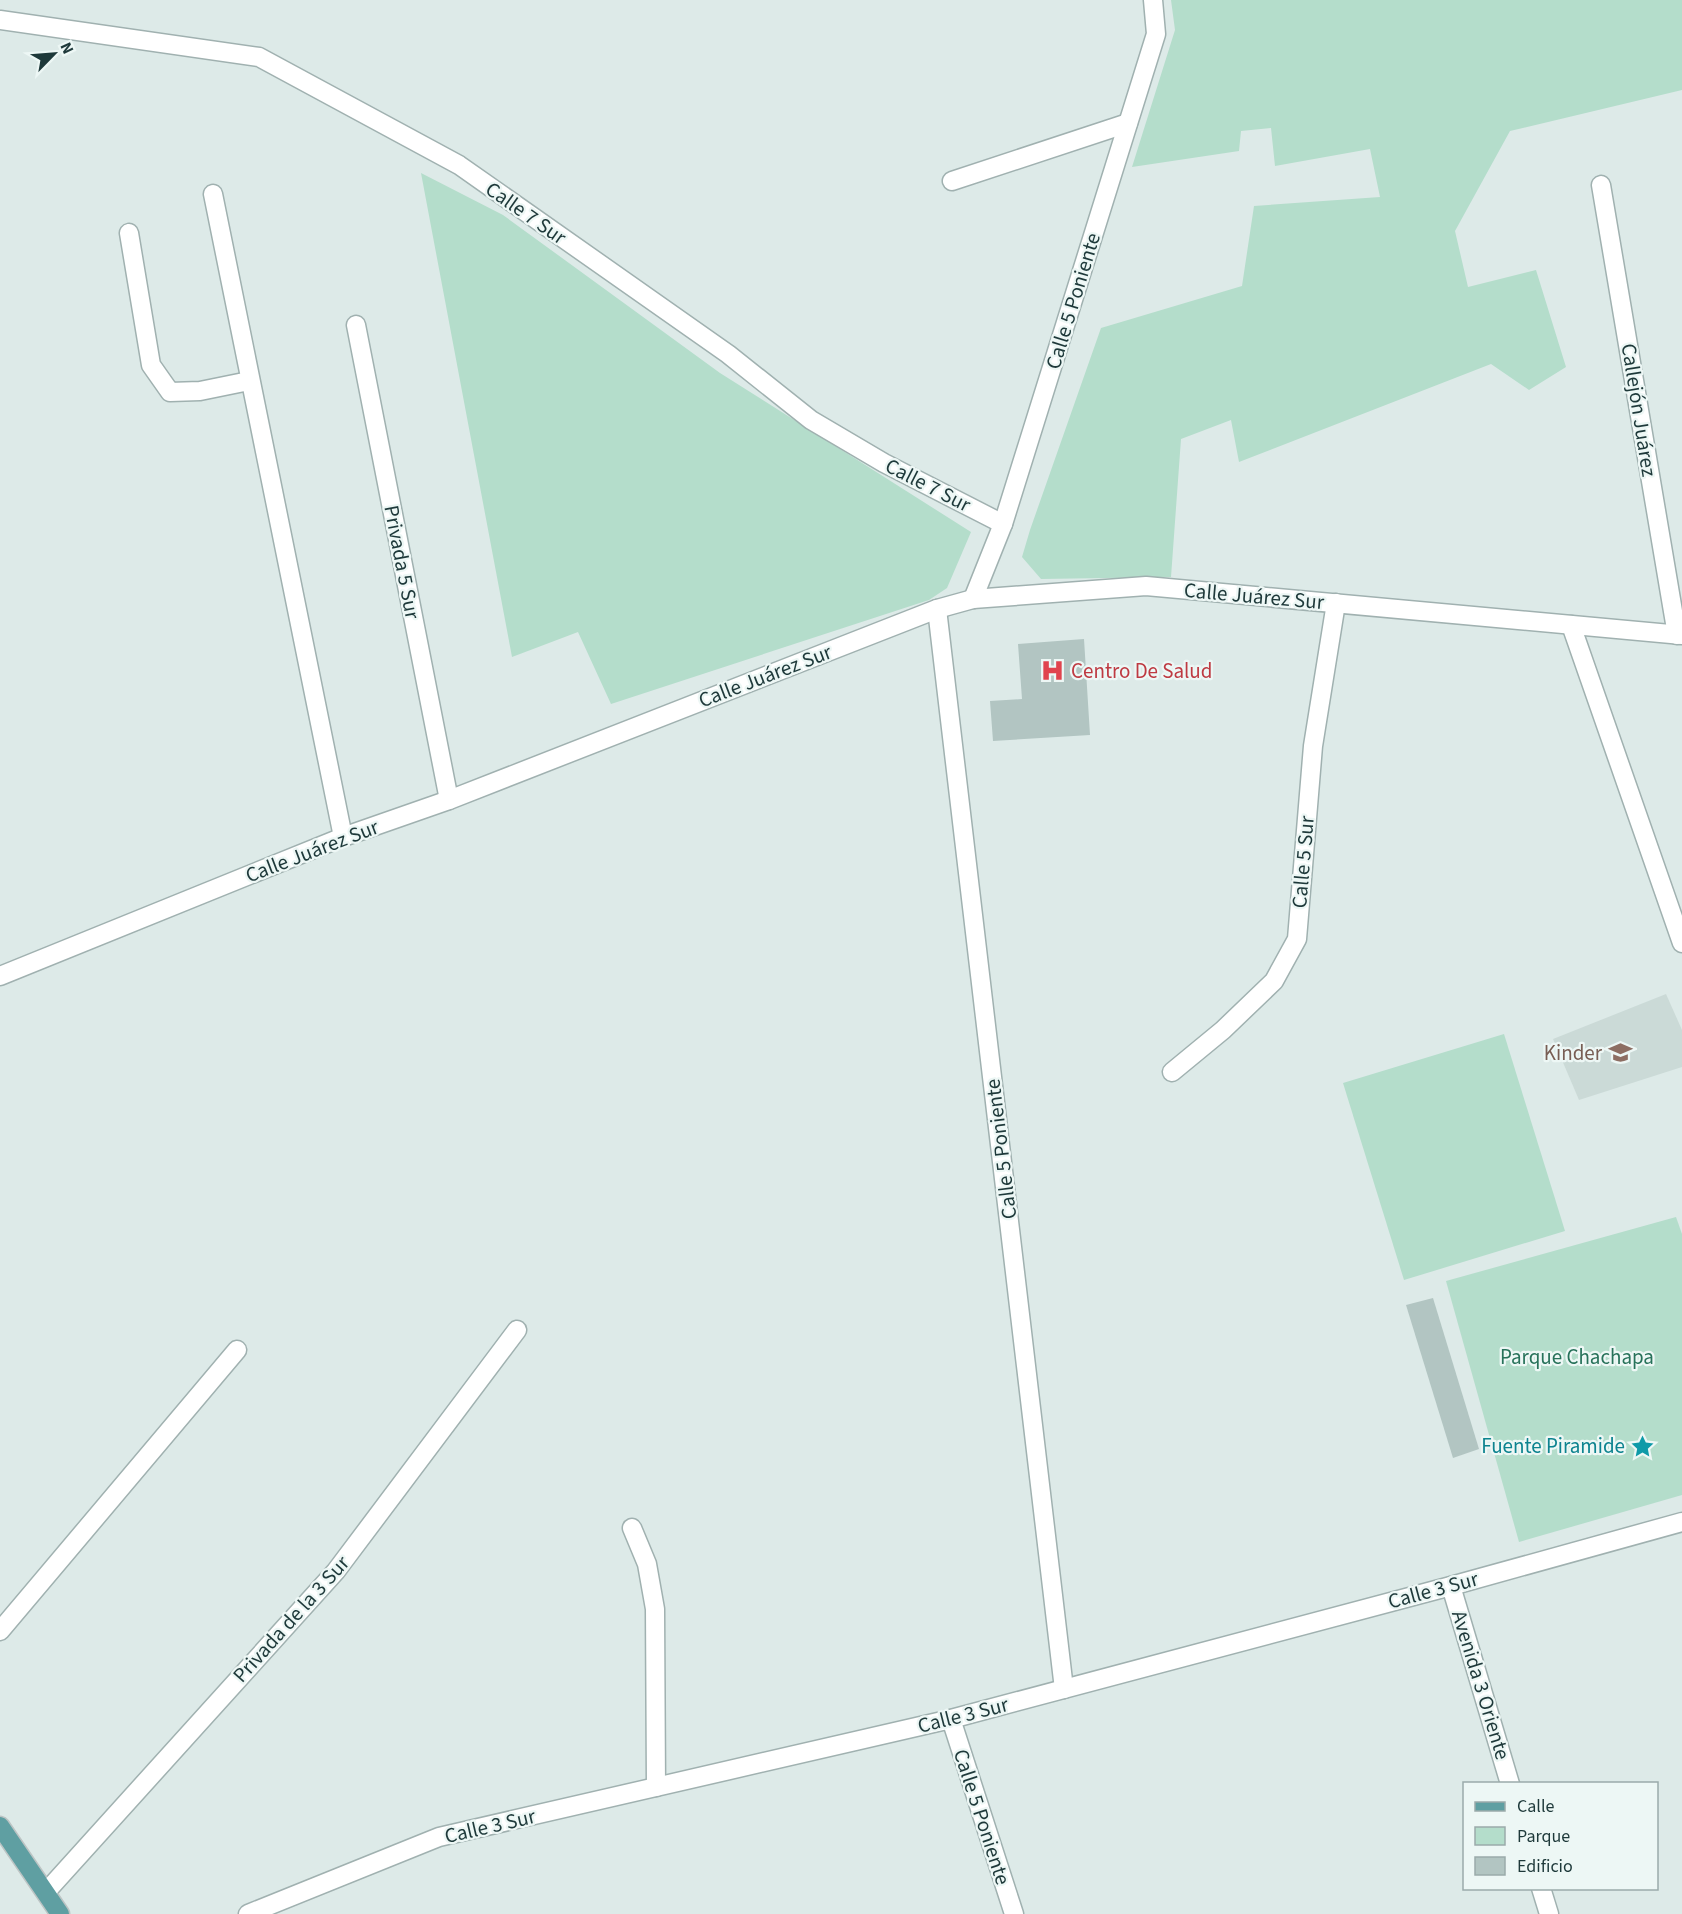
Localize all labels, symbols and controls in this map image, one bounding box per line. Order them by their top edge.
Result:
north arrow [24,24,84,84]
text: N [54,39,79,58]
street label: Calle 7 Sur [480,174,573,252]
street label: Calle 5 Poniente [1038,229,1108,373]
street label: Callejón Juárez [1614,341,1664,479]
street label: Calle 7 Sur [880,451,977,520]
street label: Privada 5 Sur [376,503,428,622]
street label: Calle Juárez Sur [1183,575,1326,617]
street label: Calle Juárez Sur [694,637,837,715]
place label: Centro De Salud [1071,656,1212,686]
hospital icon: Centro De Salud [1040,658,1066,684]
street label: Calle Juárez Sur [241,812,384,890]
street label: Calle 5 Sur [1284,814,1322,909]
place label: Kinder [1544,1038,1603,1068]
school or university icon: Kinder [1607,1040,1633,1066]
street label: Calle 5 Poniente [978,1077,1024,1221]
park label: Parque Chachapa [1500,1342,1654,1372]
place label: Fuente Piramide [1481,1431,1625,1461]
place icon: Fuente Piramide [1630,1433,1656,1459]
street label: Privada de la 3 Sur [226,1548,357,1689]
street label: Calle 3 Sur [1384,1563,1482,1616]
street label: Avenida 3 Oriente [1444,1607,1518,1763]
street label: Calle 3 Sur [915,1689,1012,1741]
street label: Calle 5 Poniente [946,1745,1018,1889]
legend [1463,1782,1658,1890]
text: Calle [1517,1794,1555,1819]
street label: Calle 3 Sur [442,1801,539,1851]
text: Parque [1517,1824,1570,1849]
text: Edificio [1517,1854,1573,1879]

